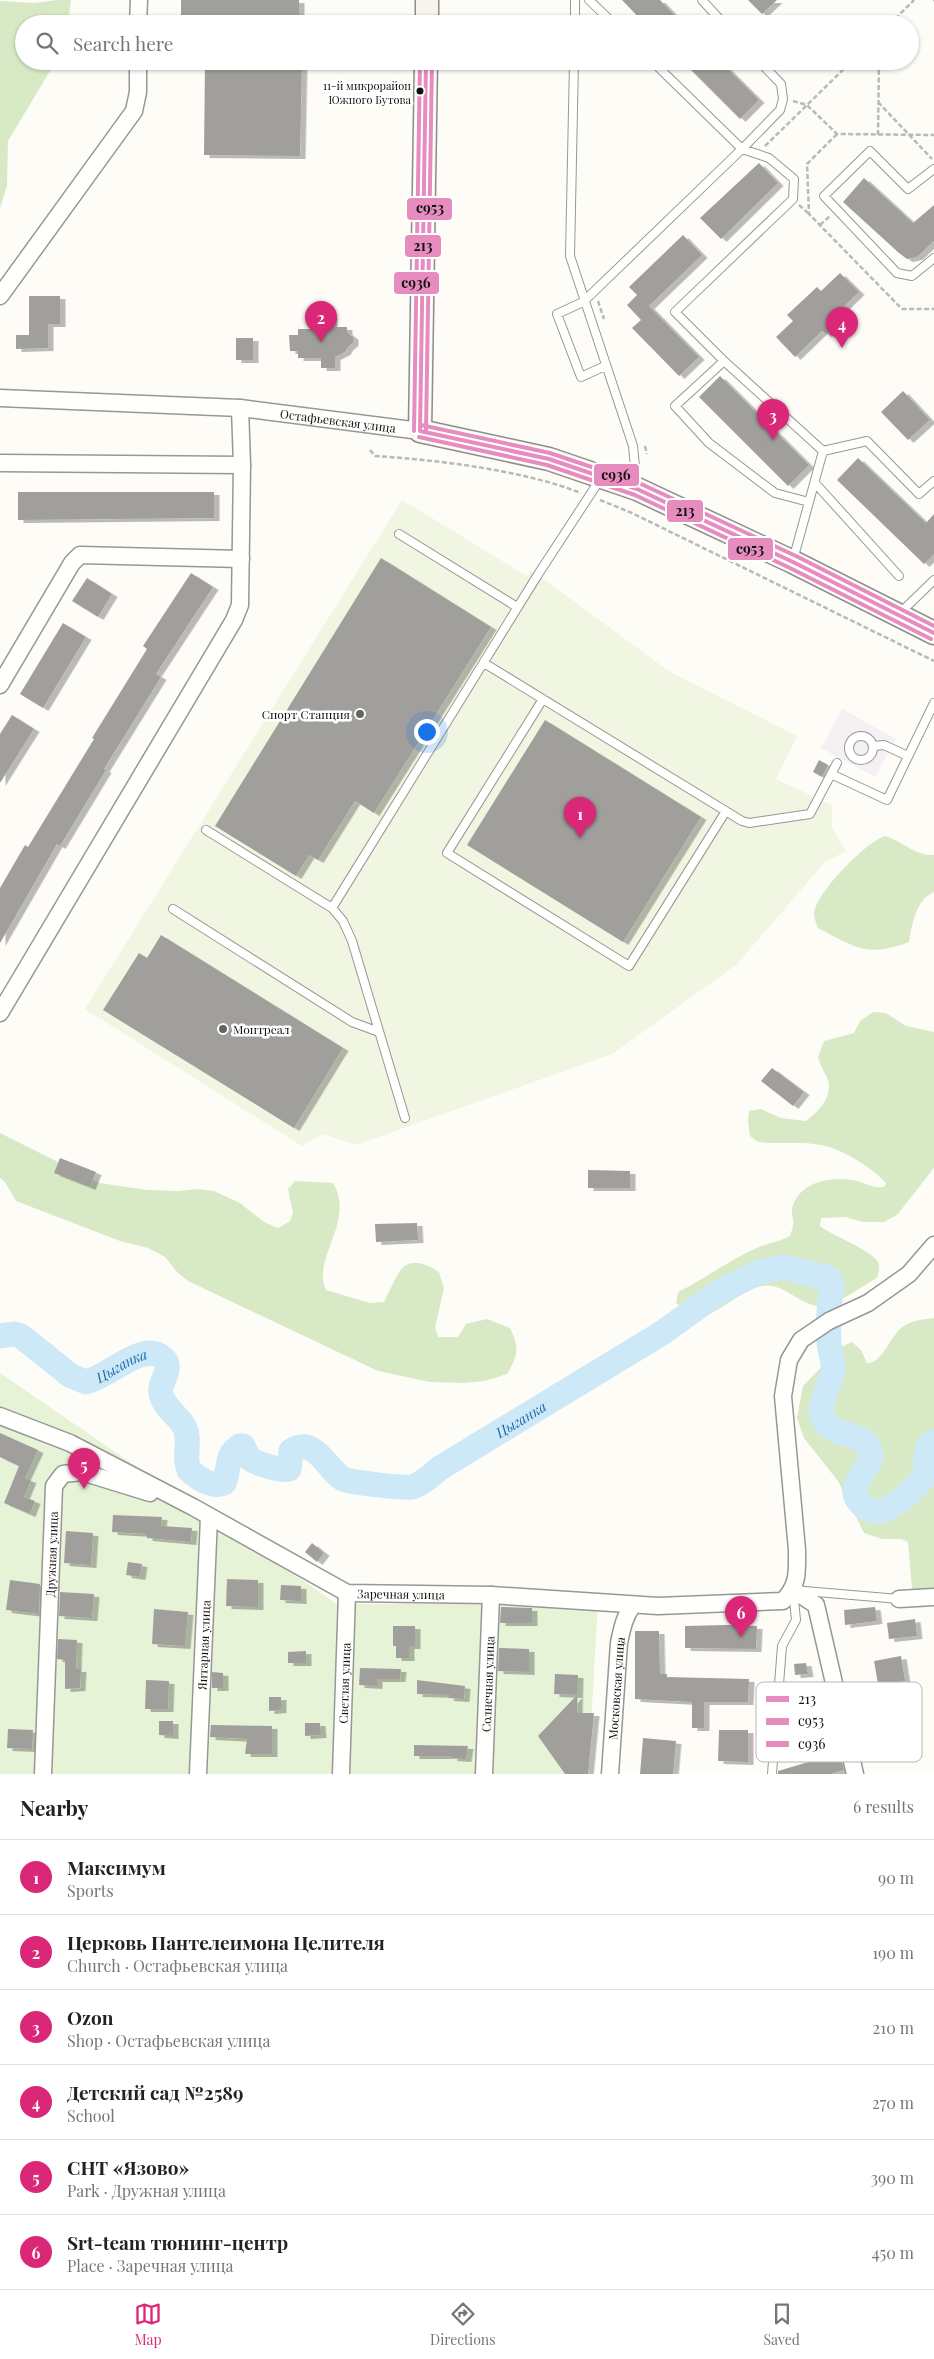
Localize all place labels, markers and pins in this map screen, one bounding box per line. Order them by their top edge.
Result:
place label: 11-й микрорайон Южного Бутова [323,78,412,107]
marker: 11-й микрорайон Южного Бутова [415,86,425,96]
pin: 2 [305,301,337,342]
pin: 4 [826,307,858,348]
pin: 3 [757,399,789,440]
place label: Спорт Станция [262,706,351,722]
marker: Спорт Станция [354,708,366,720]
pin: 1 [564,797,596,838]
place label: Монтреал [233,1021,290,1037]
marker: Монтреал [217,1023,229,1035]
pin: 5 [68,1448,100,1489]
pin: 6 [725,1596,757,1637]

